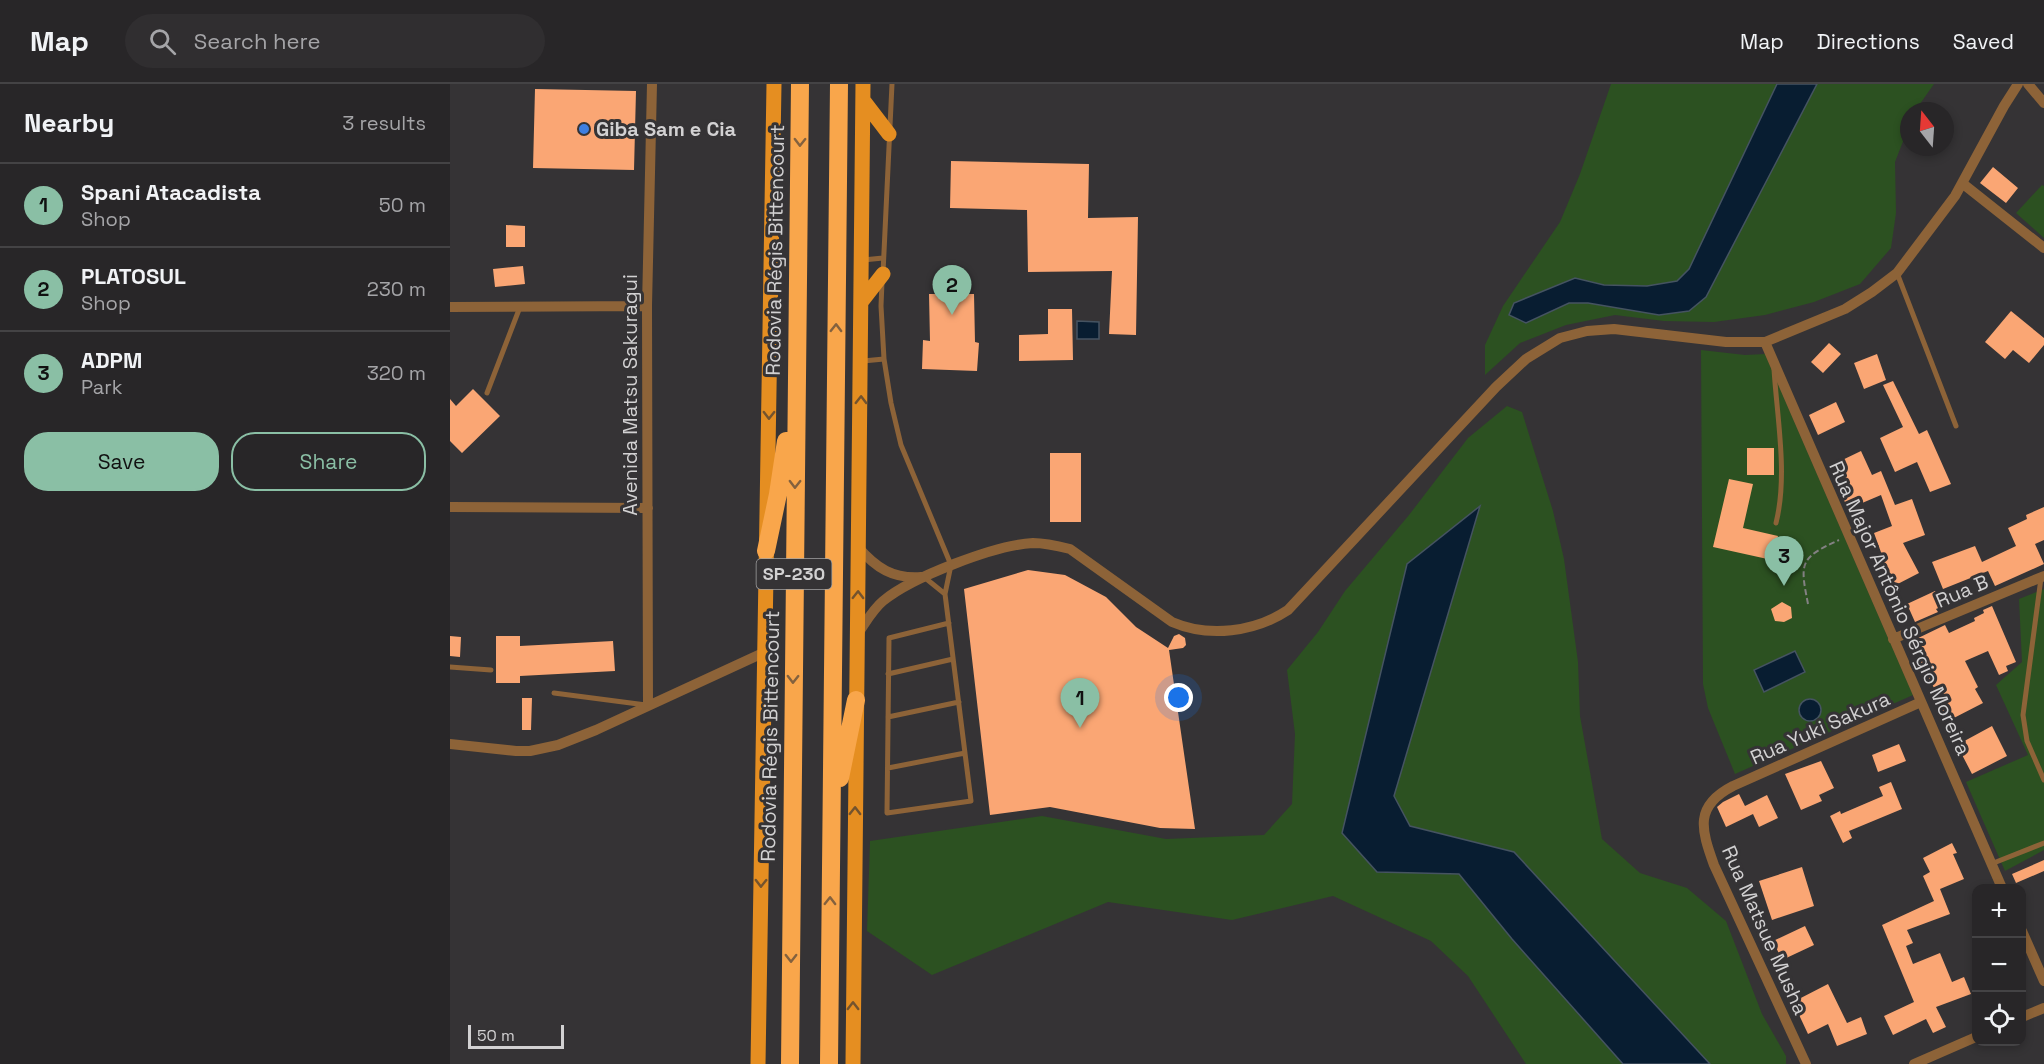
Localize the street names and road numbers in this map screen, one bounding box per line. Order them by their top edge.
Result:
street label: Rodovia Régis Bittencourt [760,124,790,376]
street label: Avenida Matsu Sakuragui [617,274,643,516]
street label: Rua Major Antônio Sérgio Moreira [1823,457,1977,759]
road number: SP-230 [756,559,832,589]
street label: Rua B [1932,568,1992,614]
street label: Rodovia Régis Bittencourt [755,610,785,862]
street label: Rua Yuki Sakura [1746,686,1894,770]
street label: Rua Matsue Musha [1716,841,1814,1019]

